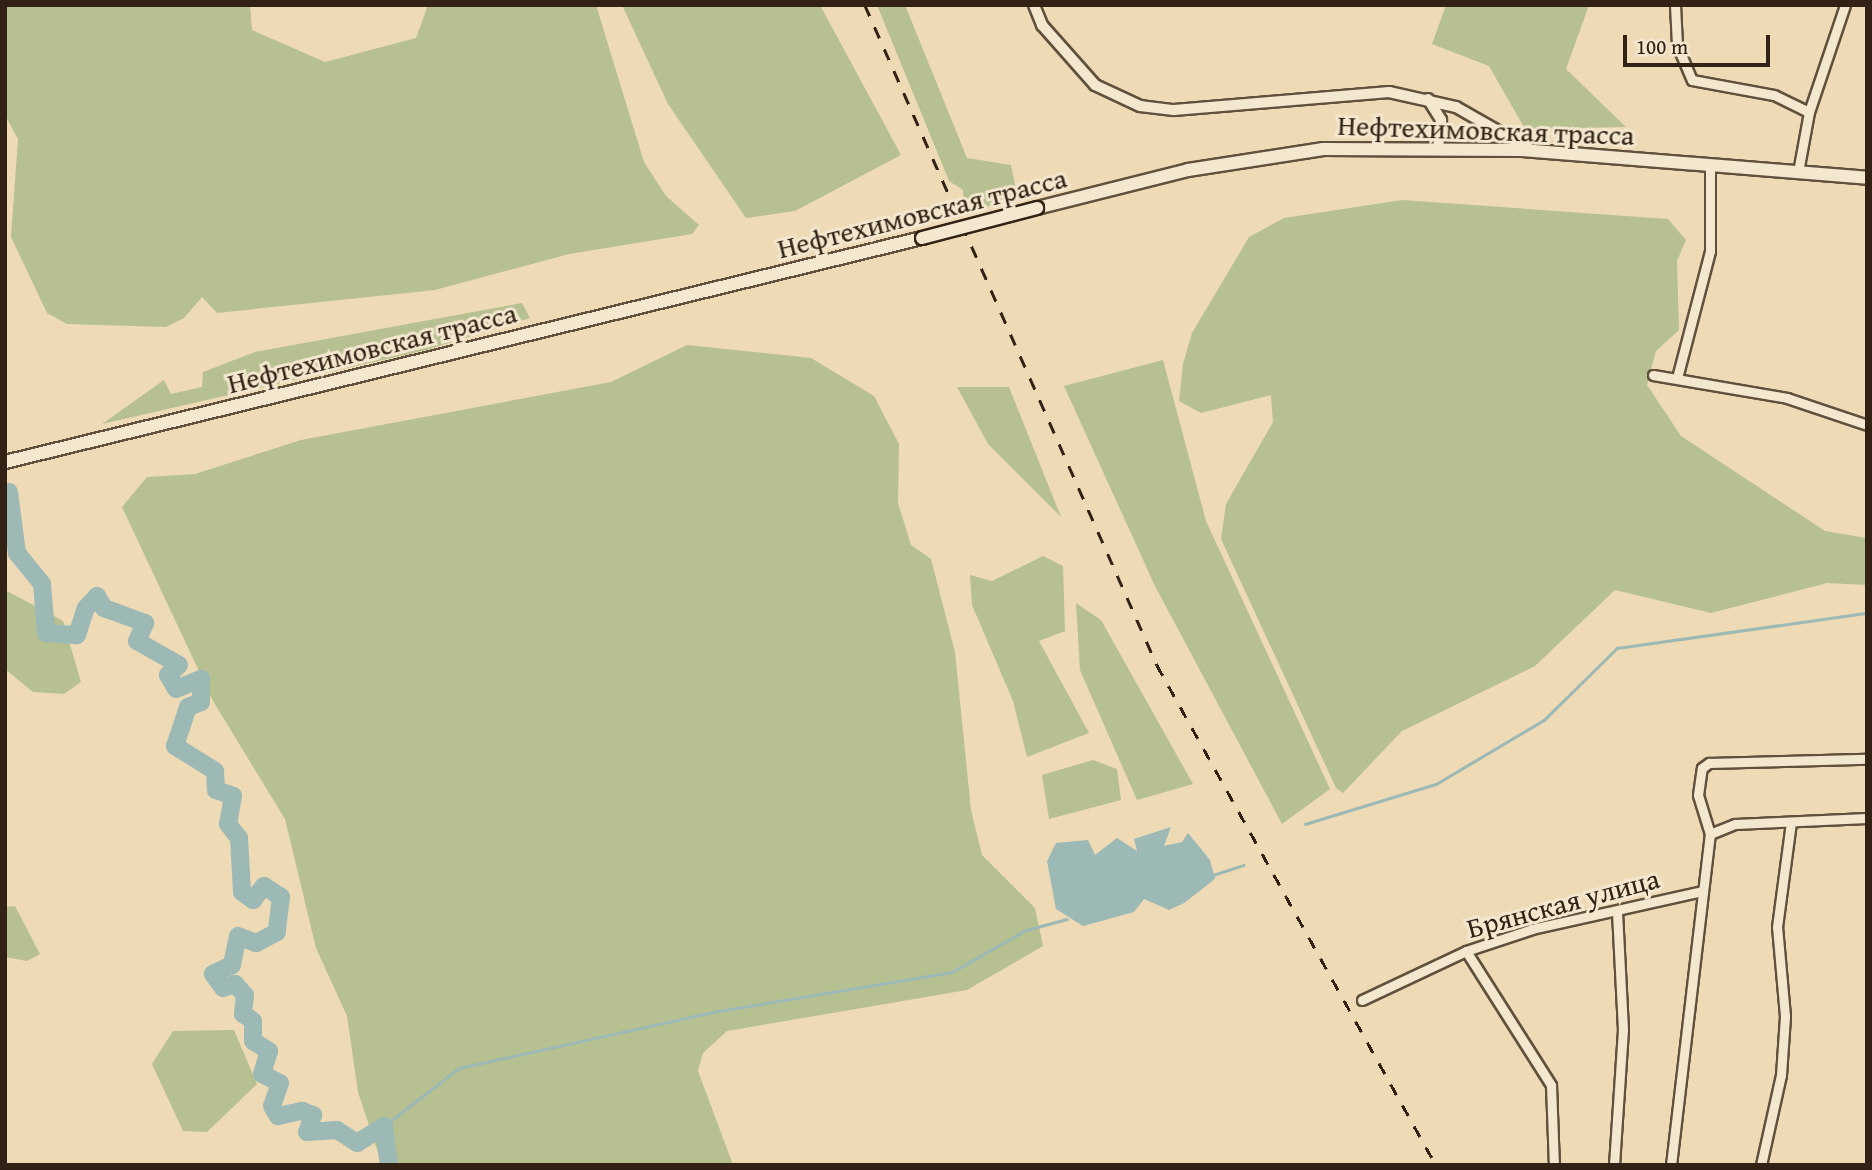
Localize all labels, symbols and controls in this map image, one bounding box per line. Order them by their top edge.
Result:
scale bar [1627,21,1774,65]
text: 100 m [1636,31,1688,62]
street label: Нефтехимовская трасса [1337,108,1635,152]
street label: Нефтехимовская трасса [774,161,1070,265]
street label: Нефтехимовская трасса [224,296,520,400]
street label: Брянская улица [1463,861,1663,945]

